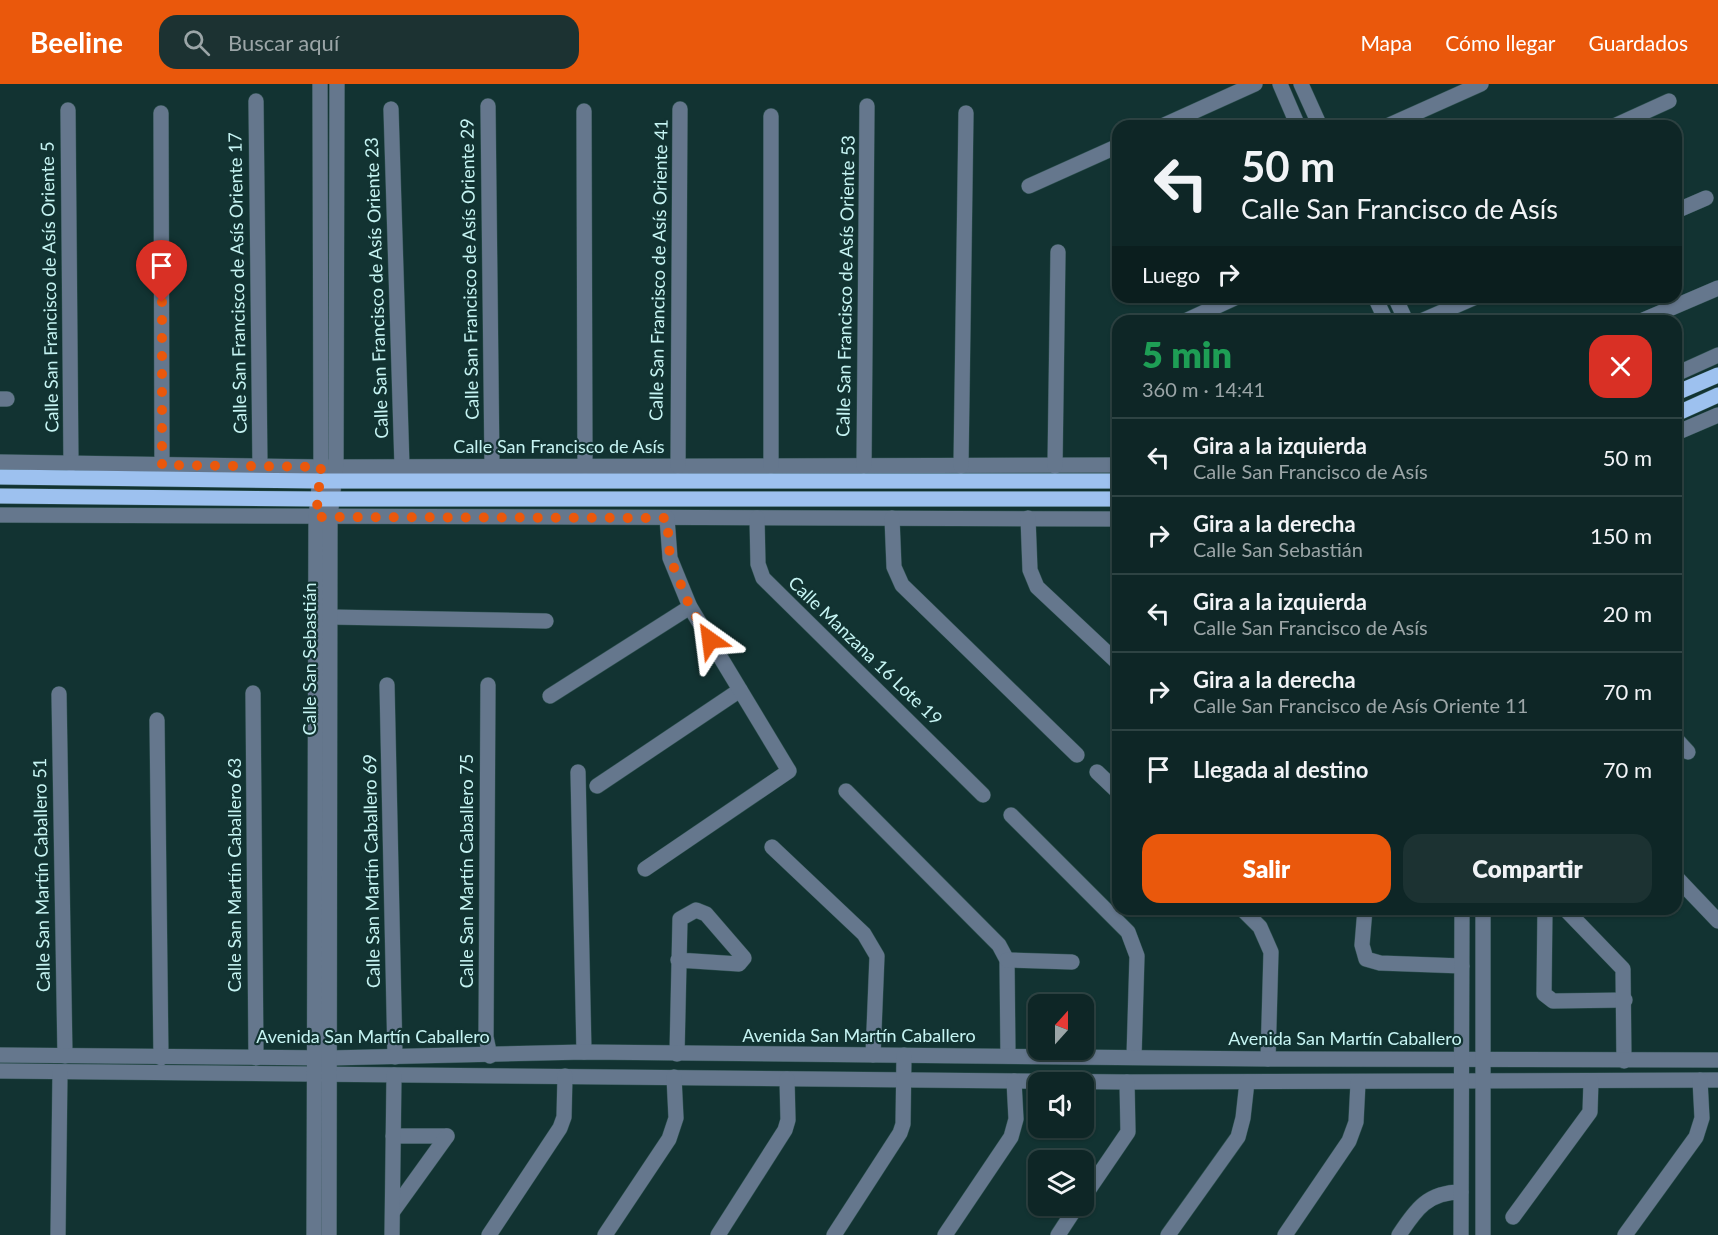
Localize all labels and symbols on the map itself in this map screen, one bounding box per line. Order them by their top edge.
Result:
street label: Calle San Francisco de Asís Oriente 29 [455,118,483,420]
street label: Calle San Francisco de Asís Oriente 41 [644,119,672,421]
street label: Calle San Francisco de Asís Oriente 17 [223,132,251,434]
street label: Calle San Francisco de Asís Oriente 53 [831,135,859,437]
street label: Calle San Francisco de Asís Oriente 23 [360,137,392,439]
street label: Calle San Francisco de Asís Oriente 5 [35,141,63,433]
pin [136,240,187,302]
street label: Calle San Francisco de Asís [453,435,665,457]
street label: Calle Manzana 16 Lote 19 [784,571,947,729]
street label: Calle San Sebastián [298,583,320,735]
position arrow [678,608,742,672]
street label: Calle San Martín Caballero 69 [358,754,384,988]
street label: Calle San Martín Caballero 75 [455,754,477,988]
street label: Calle San Martín Caballero 51 [28,758,54,992]
street label: Calle San Martín Caballero 63 [223,758,245,992]
north arrow [1028,994,1094,1060]
street label: Avenida San Martín Caballero [742,1024,976,1046]
street label: Avenida San Martín Caballero [256,1025,490,1047]
street label: Avenida San Martín Caballero [1228,1027,1462,1049]

